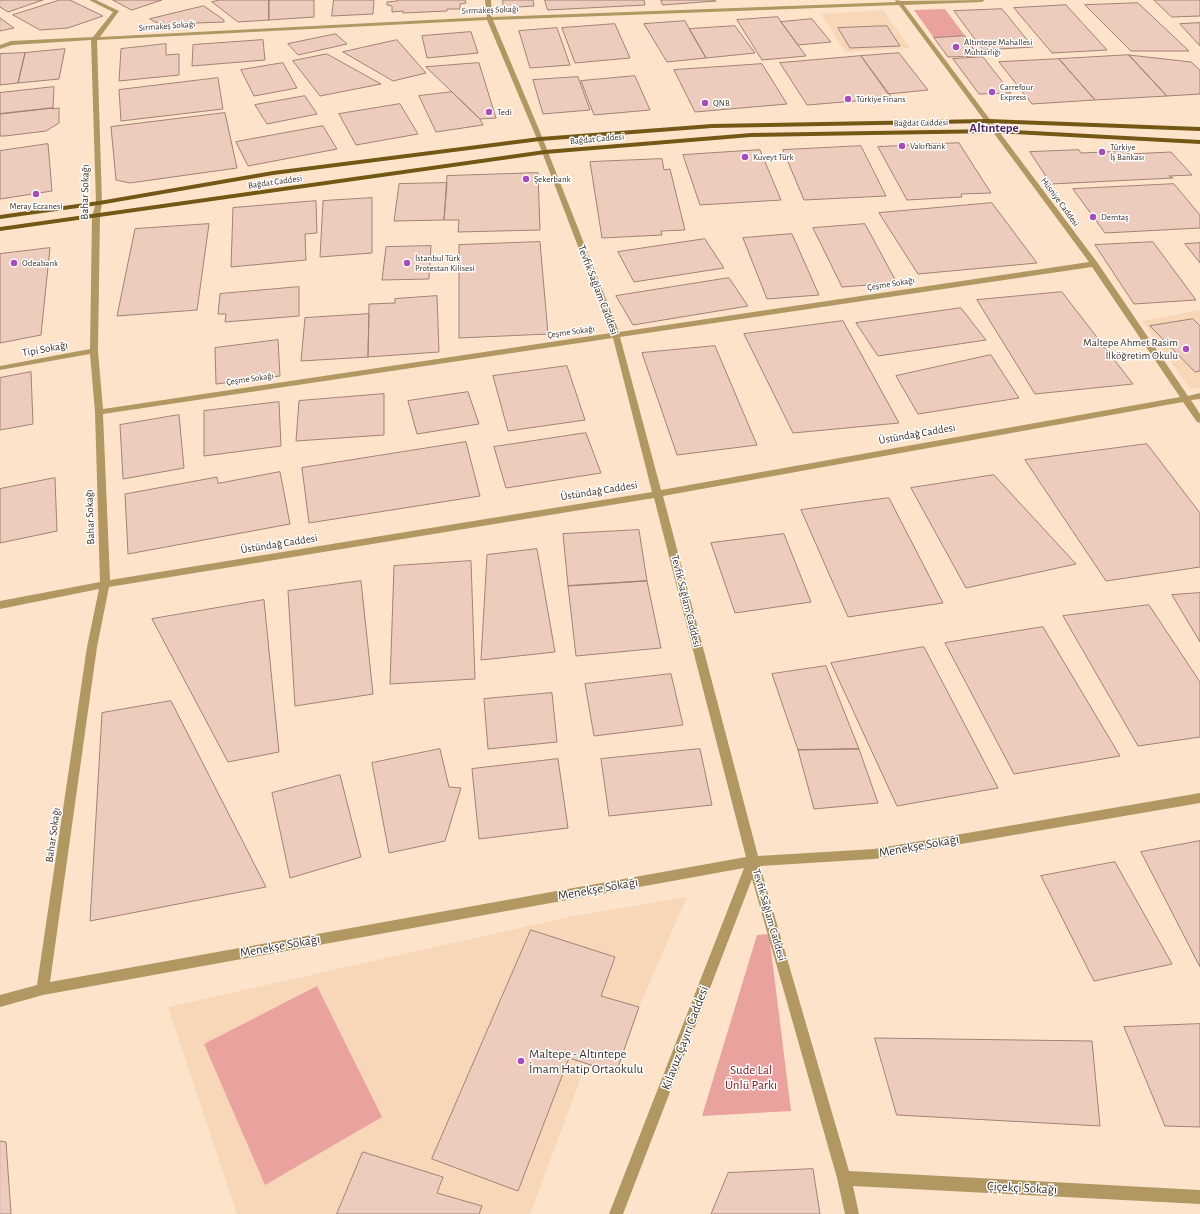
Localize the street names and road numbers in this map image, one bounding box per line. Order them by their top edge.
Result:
street label: Sırmakeş Sokağı [461,4,519,16]
street label: Sırmakeş Sokağı [138,19,196,33]
street label: Bağdat Caddesi [894,117,948,129]
street label: Bağdat Caddesi [569,131,625,147]
street label: Bahar Sokağı [78,164,92,220]
street label: Bağdat Caddesi [247,173,303,191]
street label: Hüsniye Caddesi [1039,175,1081,229]
street label: Tevfik Sağlam Caddesi [575,243,621,337]
street label: Çeşme Sokağı [866,275,916,293]
street label: Çeşme Sokağı [547,323,595,341]
street label: Tipi Sokağı [21,338,69,360]
street label: Çeşme Sokağı [226,370,274,388]
street label: Üstündağ Caddesi [878,421,956,447]
street label: Üstündağ Caddesi [560,478,638,504]
street label: Bahar Sokağı [82,489,98,545]
street label: Üstündağ Caddesi [240,531,318,557]
street label: Tevfik Sağlam Caddesi [668,553,704,649]
street label: Bahar Sokağı [43,807,63,863]
street label: Menekşe Sokağı [878,831,960,861]
street label: Tevfik Sağlam Caddesi [750,868,788,962]
street label: Menekşe Sokağı [557,874,639,904]
street label: Menekşe Sokağı [239,931,321,961]
street label: Kılavuz Çayırı Caddesi [658,984,712,1092]
street label: Çiçekçi Sokağı [986,1178,1058,1198]

